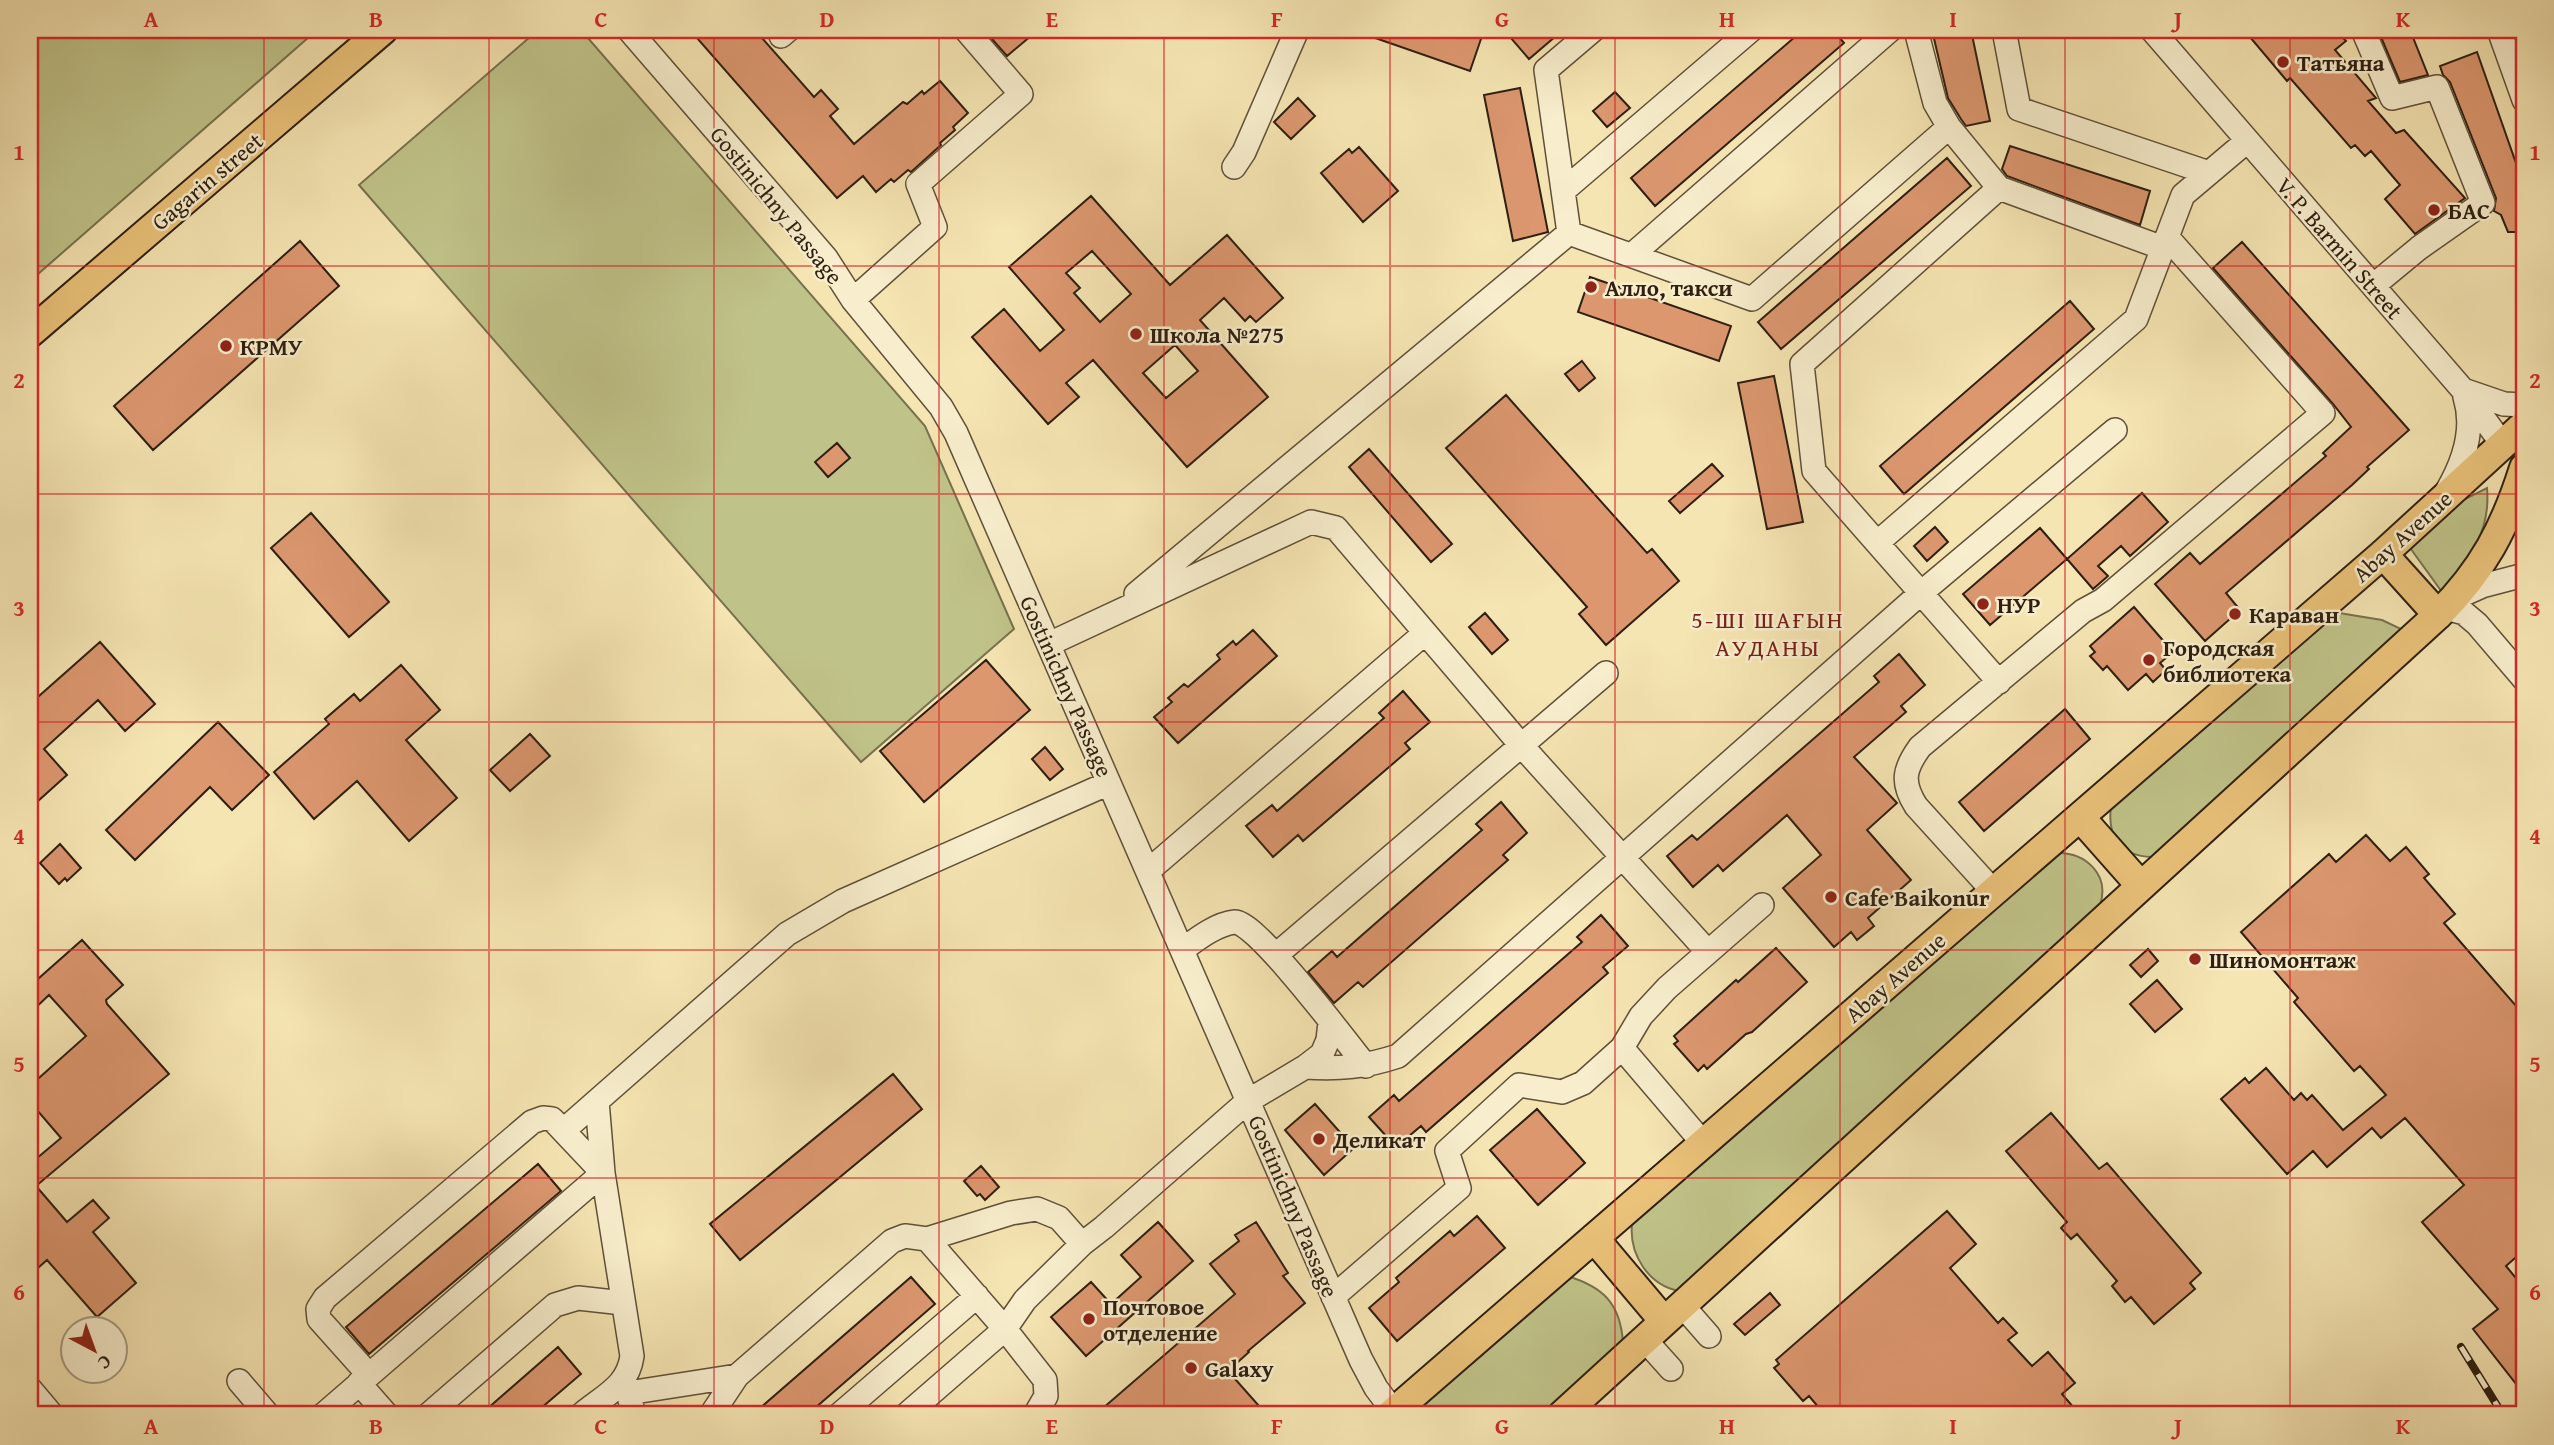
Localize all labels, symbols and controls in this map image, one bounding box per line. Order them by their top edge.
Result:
text: A [144,2,159,35]
text: B [369,2,383,35]
text: C [594,2,608,35]
text: D [820,2,835,35]
text: E [1046,2,1058,35]
text: F [1271,2,1283,35]
text: G [1495,2,1509,35]
text: H [1719,2,1735,35]
text: I [1949,2,1957,35]
text: J [2170,2,2182,35]
text: K [2396,2,2411,35]
place label: Татьяна [2297,46,2385,79]
marker: Татьяна [2275,54,2291,70]
street label: Gostinichny Passage [703,119,851,291]
street label: Gagarin street [144,124,270,238]
text: 1 [13,135,25,168]
text: 1 [2529,135,2541,168]
street label: V. P. Barmin Street [2269,170,2411,326]
place label: БАС [2448,194,2490,227]
marker: БАС [2426,202,2442,218]
place label: Алло, такси [1605,271,1733,304]
marker: Алло, такси [1583,279,1599,295]
place label: Школа №275 [1150,318,1284,351]
marker: Школа №275 [1128,326,1144,342]
place label: КРМУ [240,330,303,363]
marker: КРМУ [218,338,234,354]
text: 2 [13,363,25,396]
text: 2 [2529,363,2541,396]
street label: Abay Avenue [2345,482,2459,590]
place label: НУР [1997,588,2041,621]
street label: Gostinichny Passage [1012,590,1122,782]
text: 3 [13,591,25,624]
text: 3 [2529,591,2541,624]
marker: НУР [1975,596,1991,612]
place label: Караван [2249,598,2339,631]
district label: 5-ШІ ШАҒЫН АУДАНЫ [1691,602,1845,665]
marker: Караван [2227,606,2243,622]
place label: Городская библиотека [2163,631,2291,690]
marker: Городская библиотека [2141,652,2157,668]
text: 4 [13,819,25,852]
text: 4 [2529,819,2541,852]
place label: Cafe Baikonur [1845,881,1990,914]
marker: Cafe Baikonur [1823,889,1839,905]
street label: Abay Avenue [1837,924,1953,1030]
place label: Шиномонтаж [2209,943,2357,976]
marker: Шиномонтаж [2187,951,2203,967]
text: 5 [13,1047,25,1080]
text: 5 [2529,1047,2541,1080]
street label: Gostinichny Passage [1241,1110,1347,1302]
place label: Деликат [1332,1123,1426,1156]
marker: Деликат [1311,1131,1327,1147]
text: 6 [13,1275,25,1308]
text: 6 [2529,1275,2541,1308]
place label: Почтовое отделение [1103,1290,1218,1349]
marker: Почтовое отделение [1081,1311,1097,1327]
north arrow [60,1316,130,1386]
text: С [92,1349,118,1377]
place label: Galaxy [1205,1352,1274,1385]
marker: Galaxy [1183,1360,1199,1376]
text: A [144,1409,159,1442]
text: B [369,1409,383,1442]
text: C [594,1409,608,1442]
text: D [820,1409,835,1442]
text: E [1046,1409,1058,1442]
text: F [1271,1409,1283,1442]
text: G [1495,1409,1509,1442]
text: H [1719,1409,1735,1442]
text: I [1949,1409,1957,1442]
text: J [2170,1409,2182,1442]
text: K [2396,1409,2411,1442]

